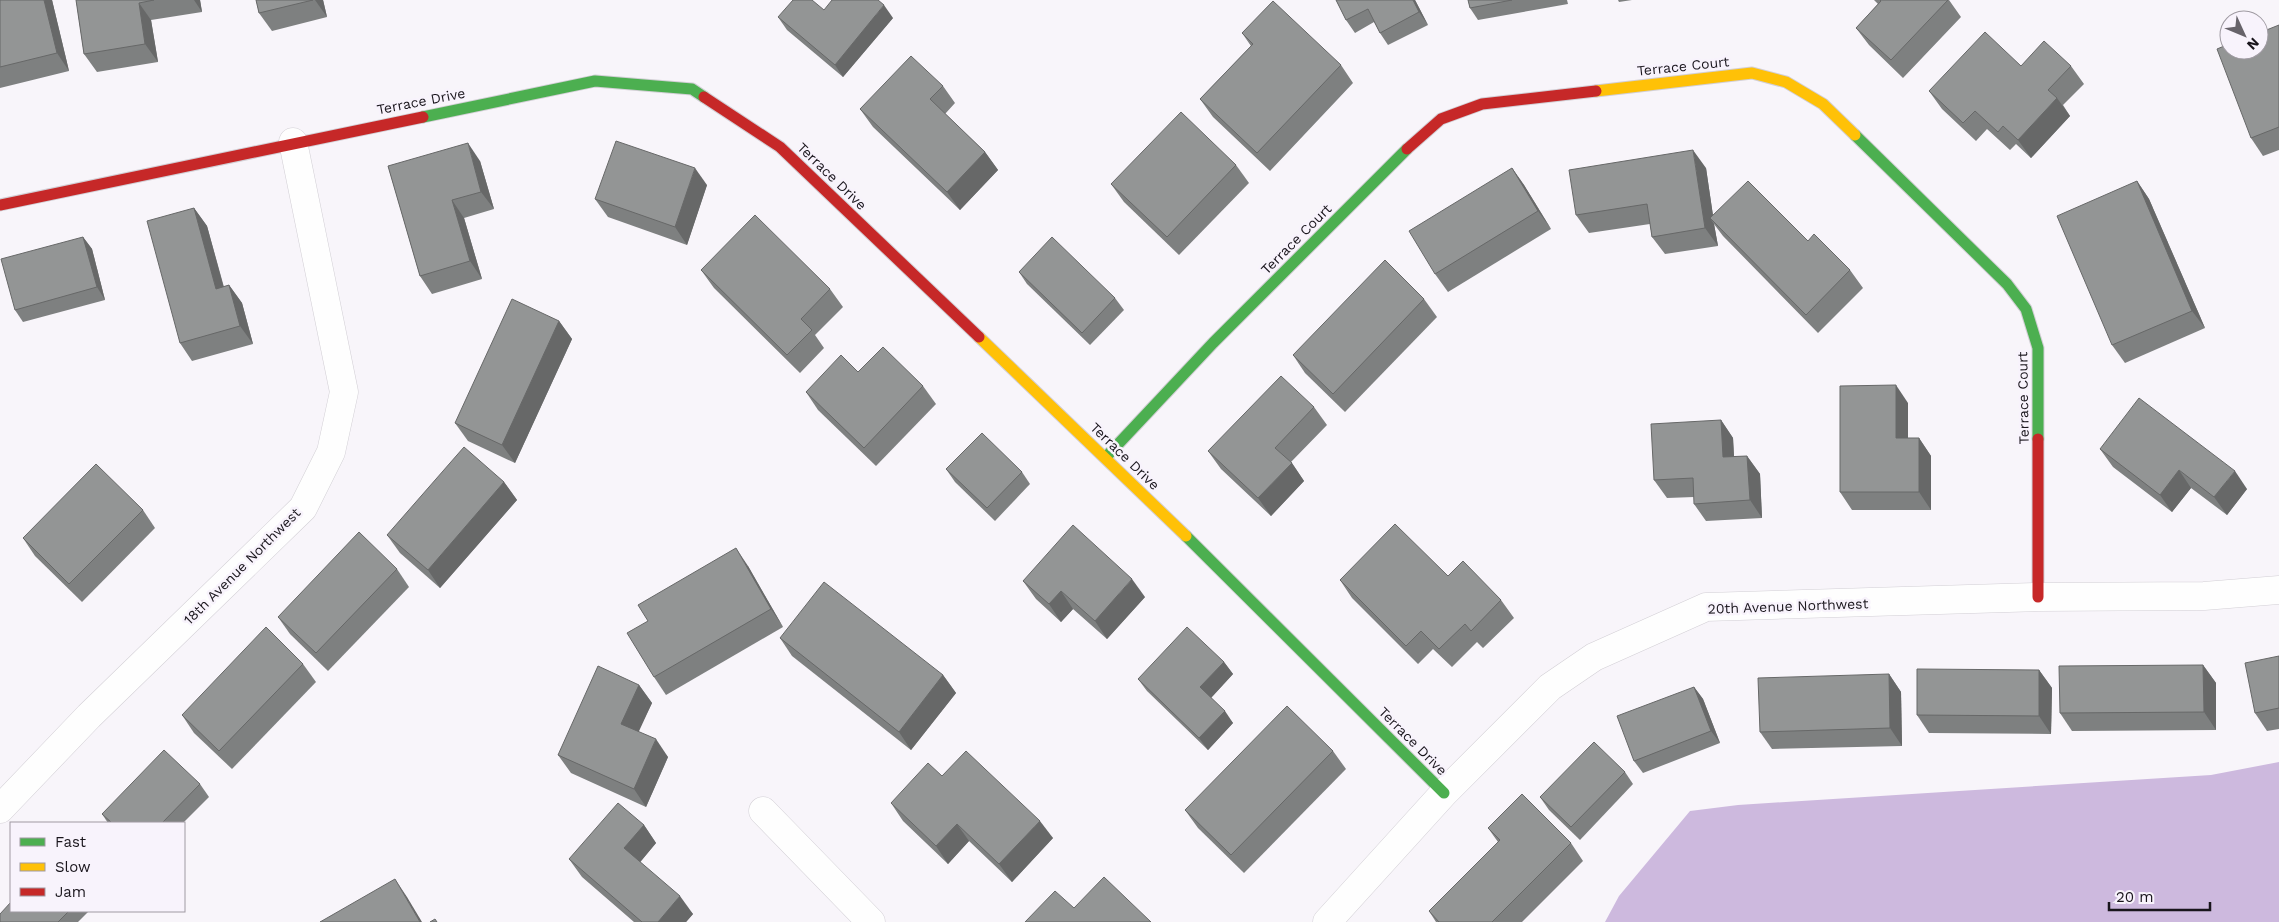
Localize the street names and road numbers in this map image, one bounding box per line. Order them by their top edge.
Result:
street label: Terrace Court [1636,53,1730,79]
street label: Terrace Drive [375,85,467,117]
street label: Terrace Drive [794,139,870,213]
street label: Terrace Court [1258,200,1335,277]
street label: Terrace Court [2014,351,2032,444]
street label: Terrace Drive [1087,419,1163,493]
street label: 18th Avenue Northwest [180,504,304,628]
street label: 20th Avenue Northwest [1707,595,1869,617]
street label: Terrace Drive [1376,704,1450,778]

